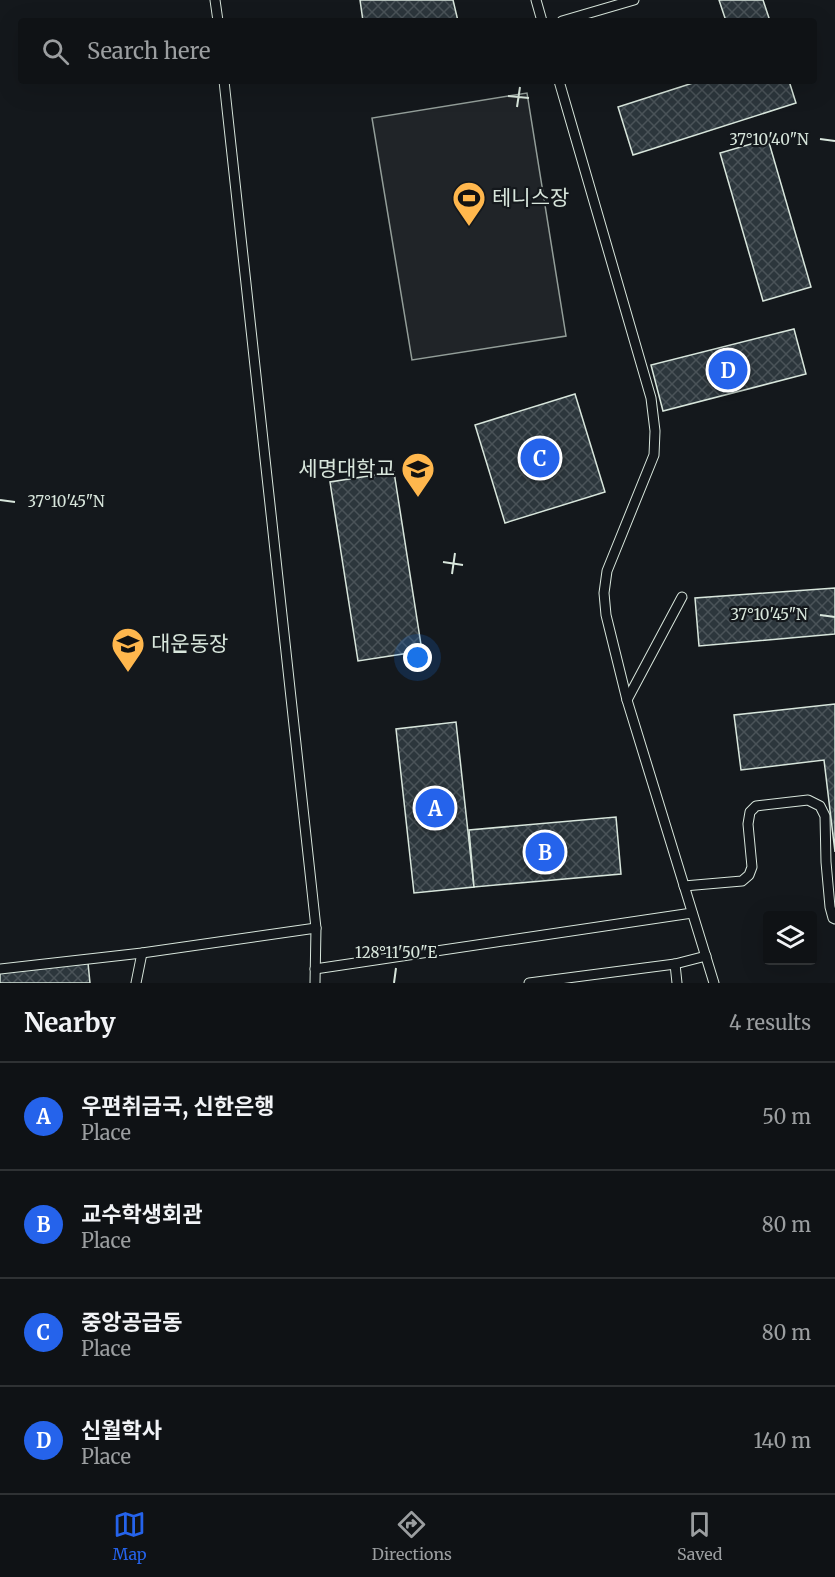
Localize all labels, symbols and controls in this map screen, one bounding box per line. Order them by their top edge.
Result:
search box [18,18,817,84]
icon: search [39,35,72,68]
text: Search here [87,37,210,65]
text: 37°10'40"N [729,130,809,149]
sports icon: 테니스장 [451,180,487,227]
place label: 테니스장 [492,184,569,211]
pin: D [708,348,748,392]
pin: C [520,436,560,480]
school or university icon: 세명대학교 [400,451,436,498]
place label: 세명대학교 [298,455,395,482]
text: 37°10'45"N [27,492,105,511]
text: 37°10'45"N [730,605,808,624]
school or university icon: 대운동장 [110,626,146,673]
place label: 대운동장 [151,630,228,657]
your location [403,643,432,672]
pin: A [416,786,454,830]
pin: B [526,830,564,874]
map controls [763,911,817,965]
button: layers [763,911,817,965]
text: 128°11'50"E [355,943,437,962]
text: Nearby [24,1006,116,1039]
text: 4 results [729,1010,811,1035]
text: 우편취급국, 신한은행 [81,1092,274,1120]
text: A [36,1104,51,1129]
text: 50 m [762,1104,811,1129]
text: Place [81,1120,131,1145]
text: 교수학생회관 [81,1200,202,1228]
text: B [37,1212,50,1237]
text: 80 m [762,1212,811,1237]
text: Place [81,1228,131,1253]
text: 중앙공급동 [81,1308,182,1336]
text: C [37,1320,50,1345]
text: 80 m [762,1320,811,1345]
text: Place [81,1336,131,1361]
text: 신월학사 [81,1416,162,1444]
text: D [36,1428,51,1453]
text: 140 m [754,1428,811,1453]
text: Place [81,1444,131,1469]
tab: Map [113,1508,147,1564]
tab: Directions [372,1508,452,1564]
tab: Saved [677,1508,722,1564]

